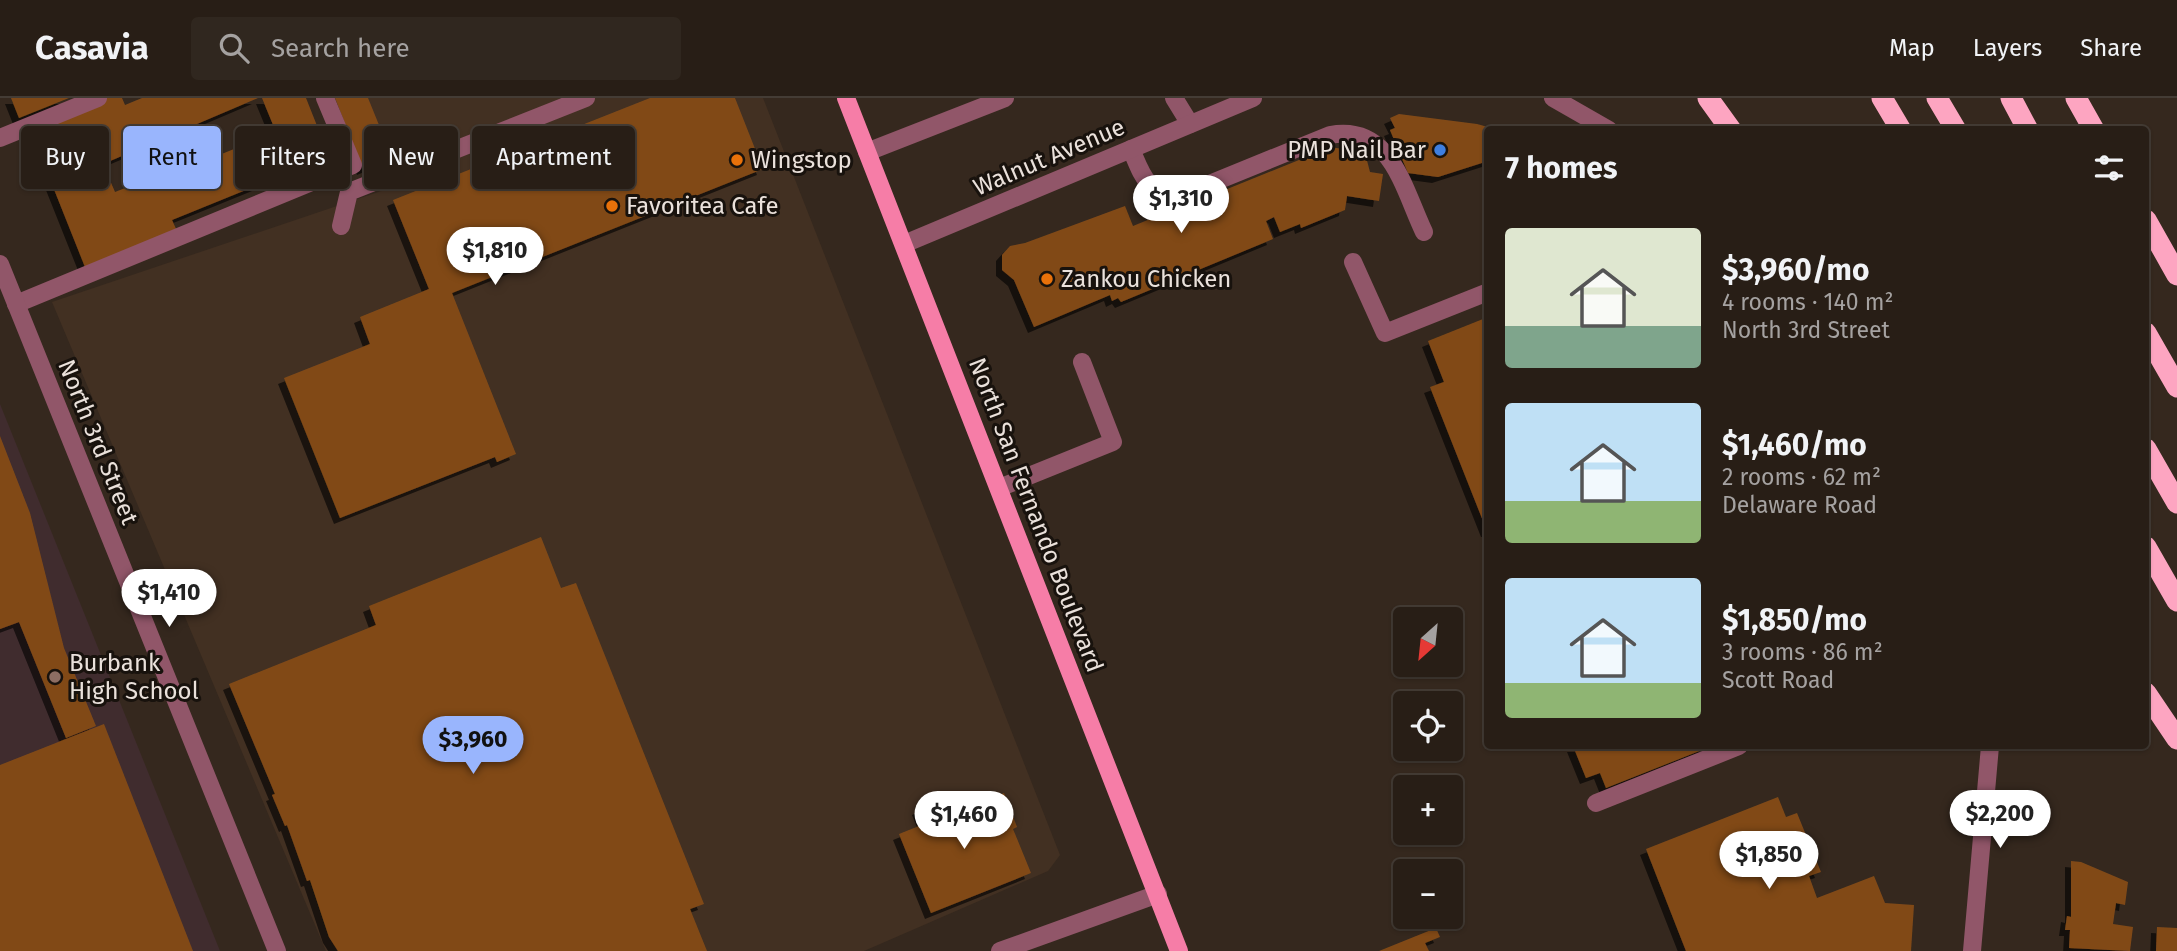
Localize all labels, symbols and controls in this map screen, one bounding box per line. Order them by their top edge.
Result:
search box [191,17,681,80]
text: Casavia [35,28,149,68]
icon: search [215,29,253,67]
text: Search here [271,33,410,64]
text: Map [1889,34,1935,62]
text: Layers [1973,34,2042,62]
text: Share [2080,34,2142,62]
street label: Walnut Avenue [969,113,1129,201]
chip: Buy [21,126,109,189]
chip: Rent [123,126,221,189]
chip: Filters [235,126,350,189]
chip: New [364,126,458,189]
chip: Apartment [472,126,635,189]
place label: PMP Nail Bar [1287,136,1427,164]
marker: PMP Nail Bar [1432,142,1448,158]
place label: Wingstop [751,146,852,174]
icon: filters [2090,149,2128,187]
text: 7 homes [1505,150,1617,186]
marker: Wingstop [729,152,745,168]
pin: $1,310 [1124,176,1238,235]
text: $1,310 [1149,184,1213,212]
place label: Favoritea Cafe [626,192,779,220]
marker: Favoritea Cafe [604,198,620,214]
pin: $1,810 [438,228,552,287]
text: $1,810 [463,236,527,264]
text: $3,960/mo [1722,252,1869,288]
icon: home [1561,256,1645,340]
place label: Zankou Chicken [1061,265,1231,293]
marker: Zankou Chicken [1039,271,1055,287]
text: 4 rooms · 140 m² [1722,288,1893,316]
text: North 3rd Street [1722,316,1890,344]
street label: North San Fernando Boulevard [963,354,1109,676]
street label: North 3rd Street [52,356,144,529]
text: $1,460/mo [1722,427,1867,463]
icon: home [1561,431,1645,515]
text: 2 rooms · 62 m² [1722,463,1881,491]
text: Delaware Road [1722,491,1877,519]
pin: $1,410 [112,570,226,629]
text: $1,410 [138,578,200,606]
text: $1,850/mo [1722,602,1867,638]
icon: home [1561,606,1645,690]
north arrow [1393,607,1463,677]
map controls [1393,607,1463,929]
text: 3 rooms · 86 m² [1722,638,1883,666]
place label: Burbank High School [69,649,199,705]
text: Scott Road [1722,666,1834,694]
marker: Burbank High School [47,669,63,685]
button: locate [1393,691,1463,761]
pin: $3,960 [416,716,530,776]
text: $3,960 [439,725,507,753]
button: + [1393,775,1463,845]
pin: $2,200 [1943,790,2057,850]
pin: $1,460 [907,792,1021,851]
text: $2,200 [1966,799,2034,827]
text: $1,460 [931,800,997,828]
pin: $1,850 [1712,832,1826,891]
text: $1,850 [1735,840,1803,868]
button: − [1393,859,1463,929]

